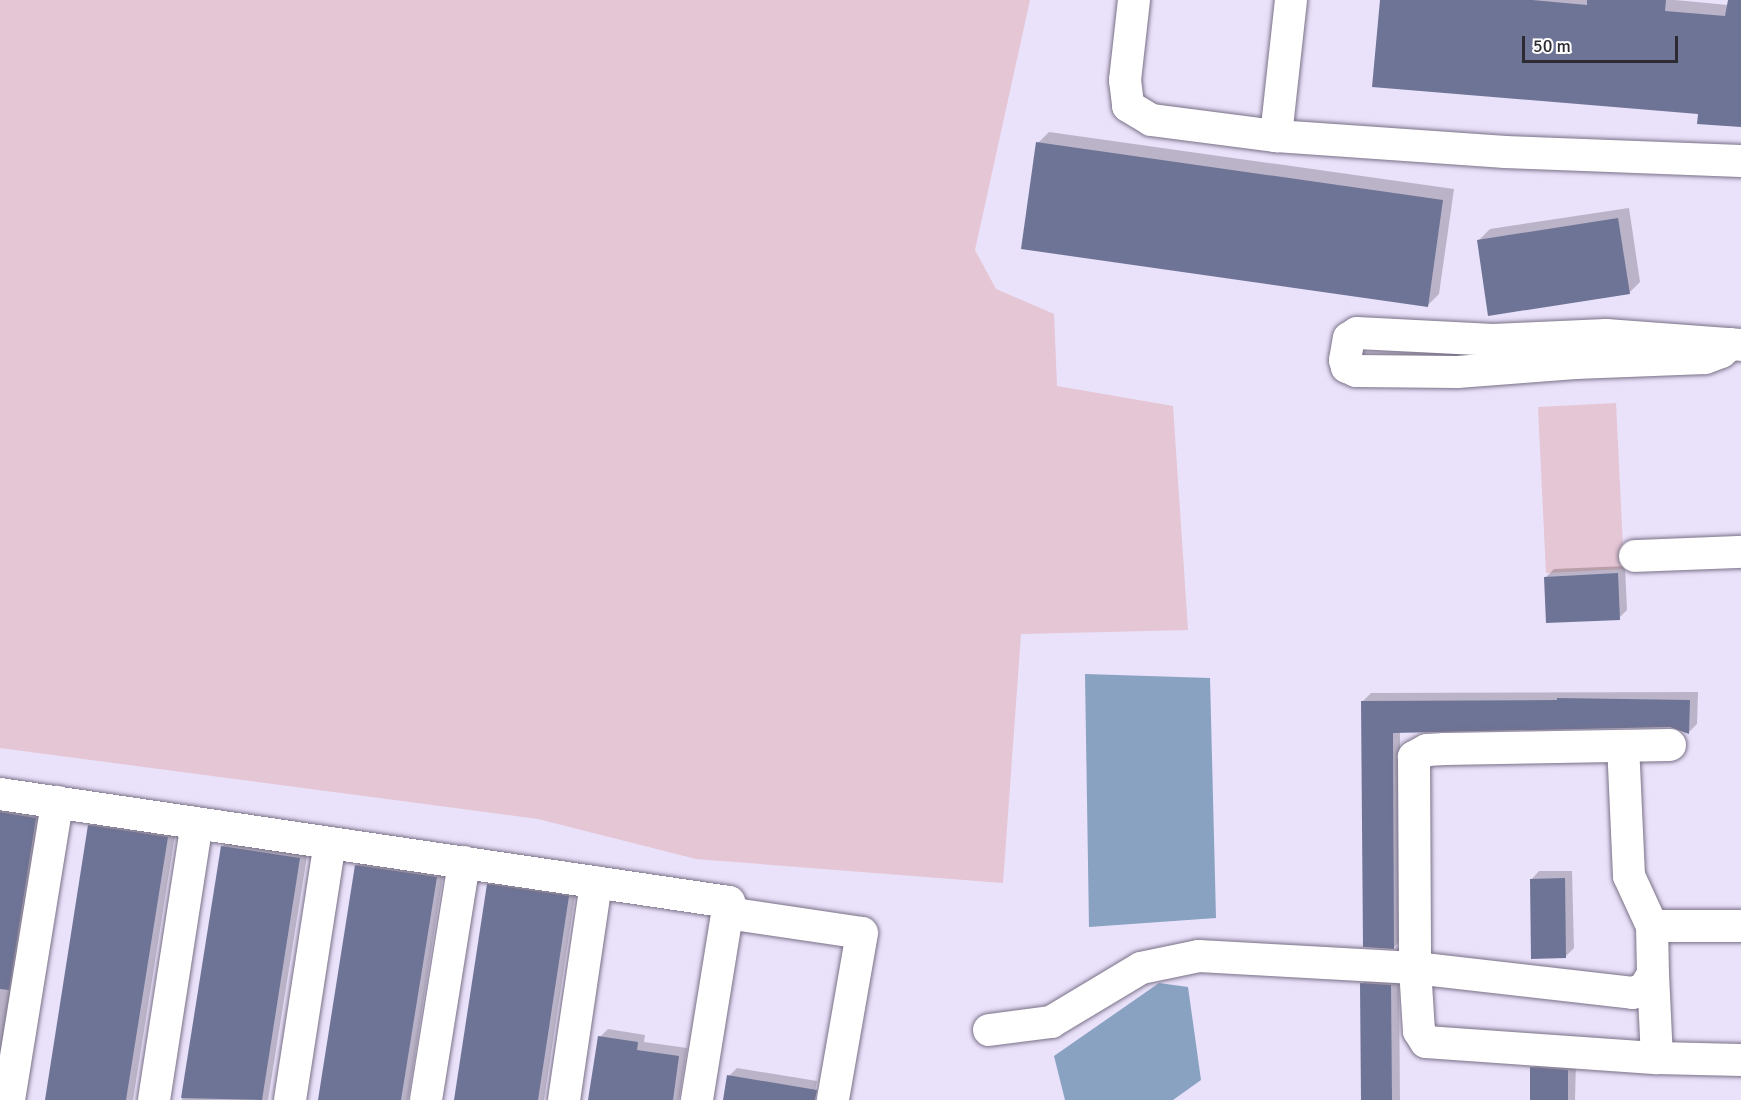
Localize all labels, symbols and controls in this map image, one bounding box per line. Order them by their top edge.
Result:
scale bar [1525,24,1681,62]
text: 50 m [1533,35,1571,57]

